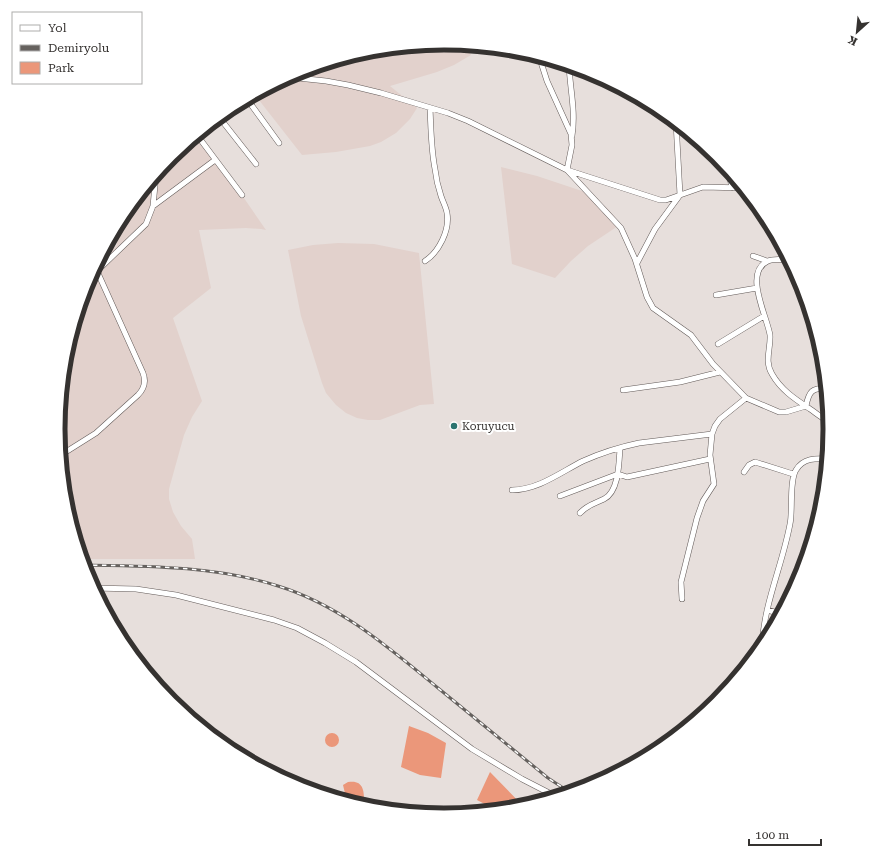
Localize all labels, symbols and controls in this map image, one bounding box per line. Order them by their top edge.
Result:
legend [12,12,142,84]
north arrow [837,12,877,52]
text: Yol [48,21,67,35]
text: K [846,33,859,48]
text: Demiryolu [48,41,110,55]
text: Park [48,61,75,75]
place label: Koruyucu [462,420,515,433]
marker: Koruyucu [449,421,459,431]
scale bar [749,821,821,847]
text: 100 m [755,828,789,842]

